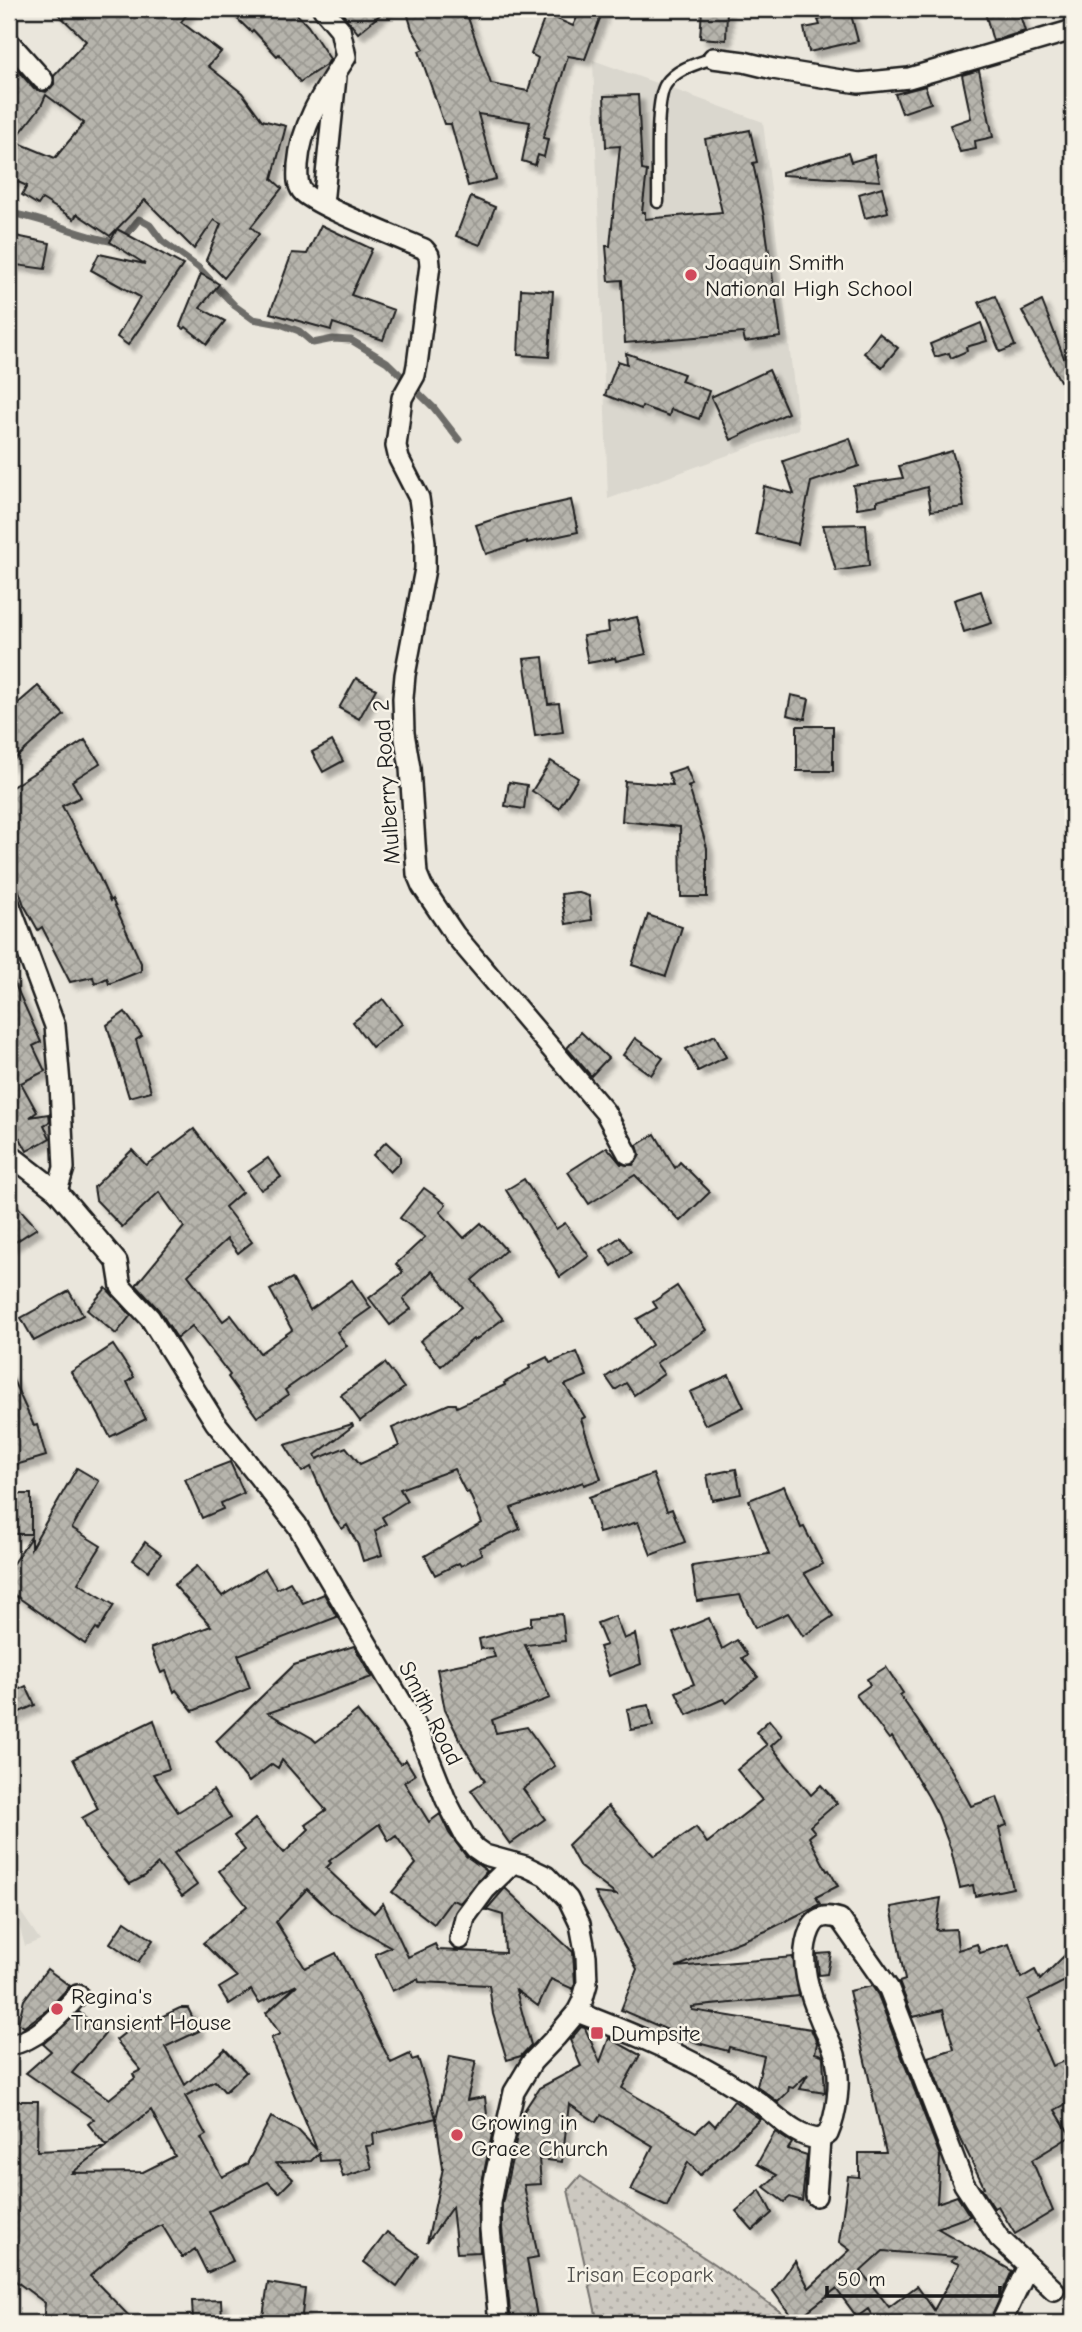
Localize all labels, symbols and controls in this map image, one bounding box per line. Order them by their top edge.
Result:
place label: Joaquin Smith National High School [705,249,913,302]
marker: Joaquin Smith National High School [683,267,699,283]
street label: Mulberry Road 2 [367,698,406,865]
street label: Smith Road [393,1657,468,1770]
place label: Regina's Transient House [71,1983,231,2036]
marker: Regina's Transient House [49,2001,65,2017]
place label: Dumpsite [611,2020,701,2047]
marker: Dumpsite [589,2025,605,2041]
place label: Growing in Grace Church [471,2109,608,2162]
marker: Growing in Grace Church [449,2127,465,2143]
scale bar [827,2255,1000,2299]
park label: Irisan Ecopark [567,2261,713,2288]
text: 50 m [837,2267,886,2291]

